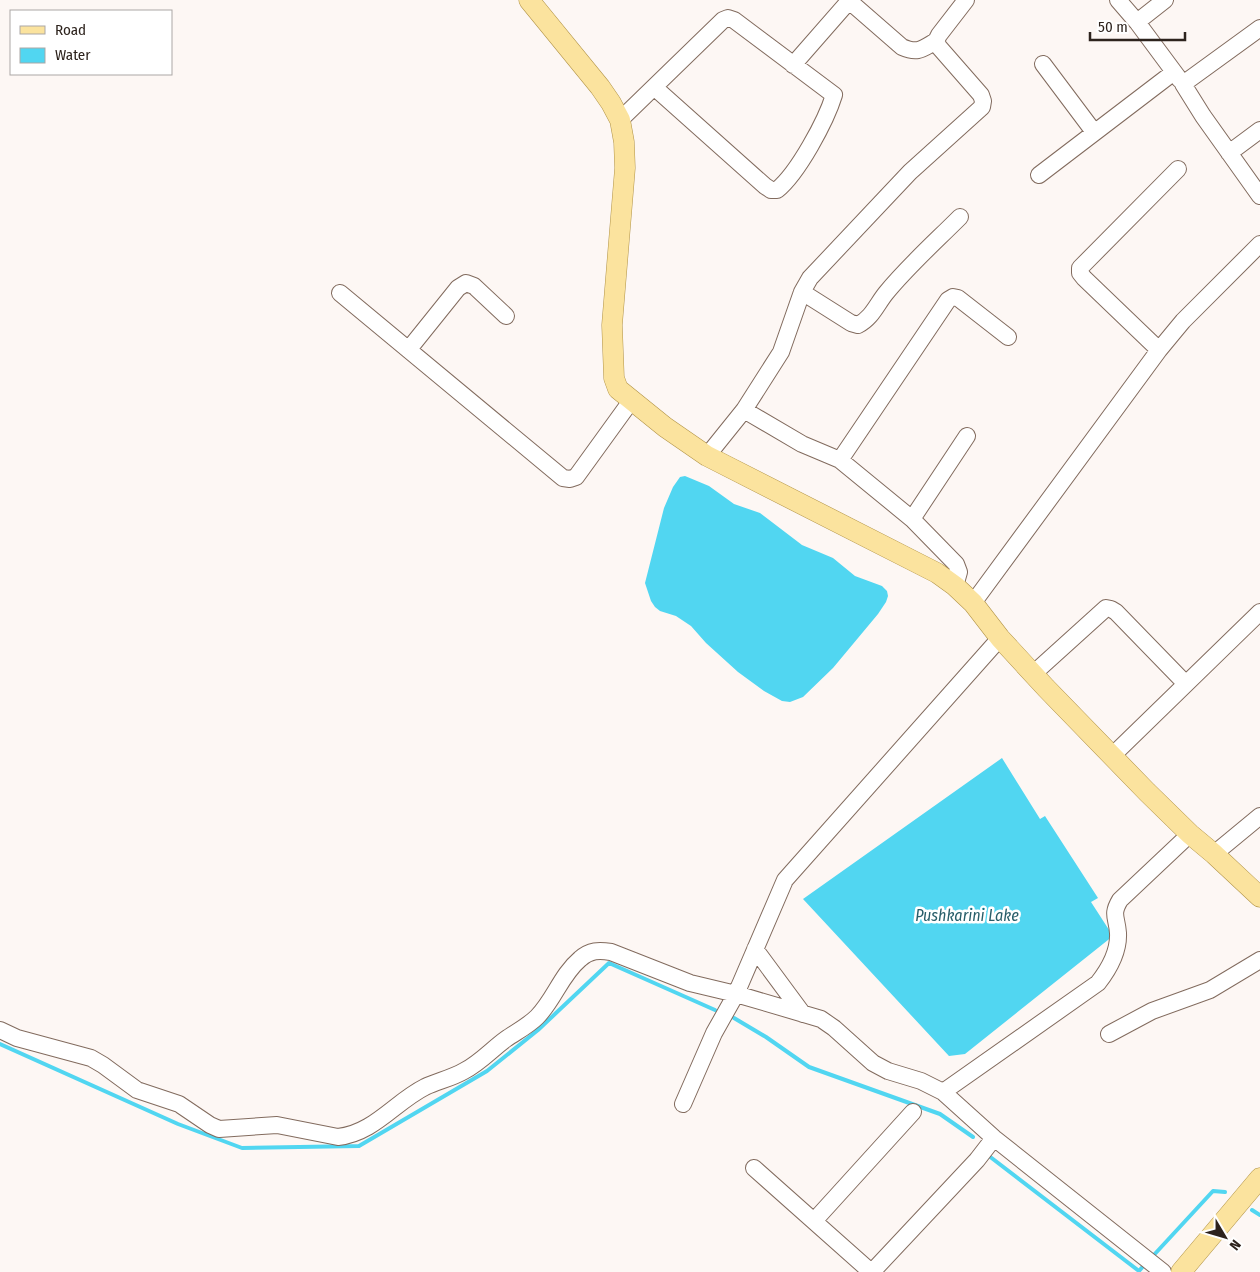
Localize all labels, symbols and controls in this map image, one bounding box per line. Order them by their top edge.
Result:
legend [10,10,172,75]
scale bar [1090,10,1185,42]
text: 50 m [1098,18,1128,36]
text: Road [55,21,86,39]
text: Water [55,46,91,64]
water label: Pushkarini Lake [915,906,1019,925]
north arrow [1200,1212,1250,1262]
text: N [1226,1236,1244,1253]

